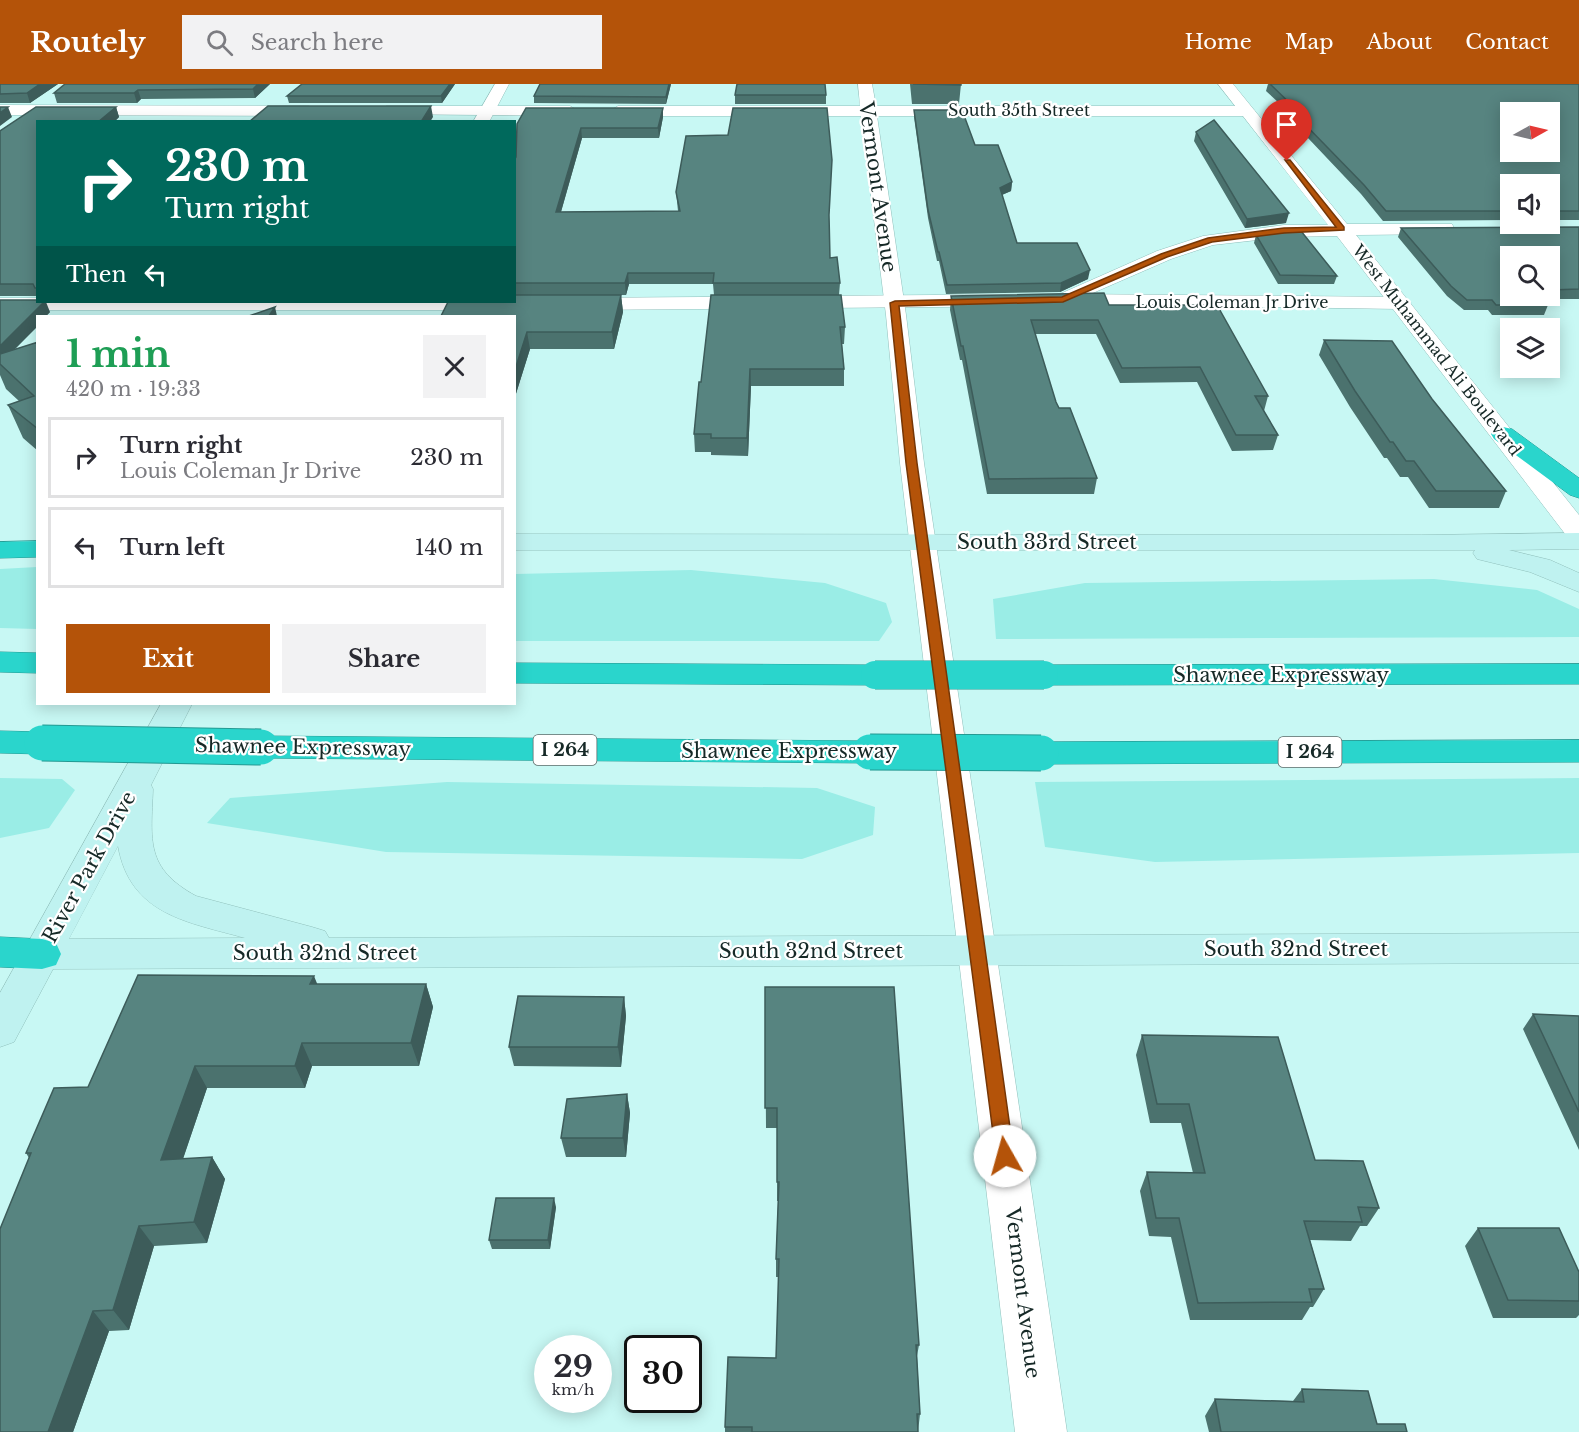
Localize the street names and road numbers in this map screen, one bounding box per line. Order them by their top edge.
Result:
street label: Vermont Avenue [854,99,902,274]
street label: South 35th Street [948,100,1090,120]
street label: West Muhammad Ali Boulevard [1348,240,1526,460]
street label: Louis Coleman Jr Drive [1136,292,1328,312]
street label: South 33rd Street [957,530,1137,554]
street label: Shawnee Expressway [1173,663,1389,687]
street label: Shawnee Expressway [195,733,412,761]
road number: I 264 [534,735,596,765]
road number: I 264 [1278,737,1342,767]
street label: Shawnee Expressway [681,739,897,763]
street label: River Park Drive [37,787,141,947]
street label: South 32nd Street [1204,937,1389,961]
street label: South 32nd Street [719,939,904,963]
street label: South 32nd Street [233,941,418,965]
street label: Vermont Avenue [1000,1205,1045,1380]

